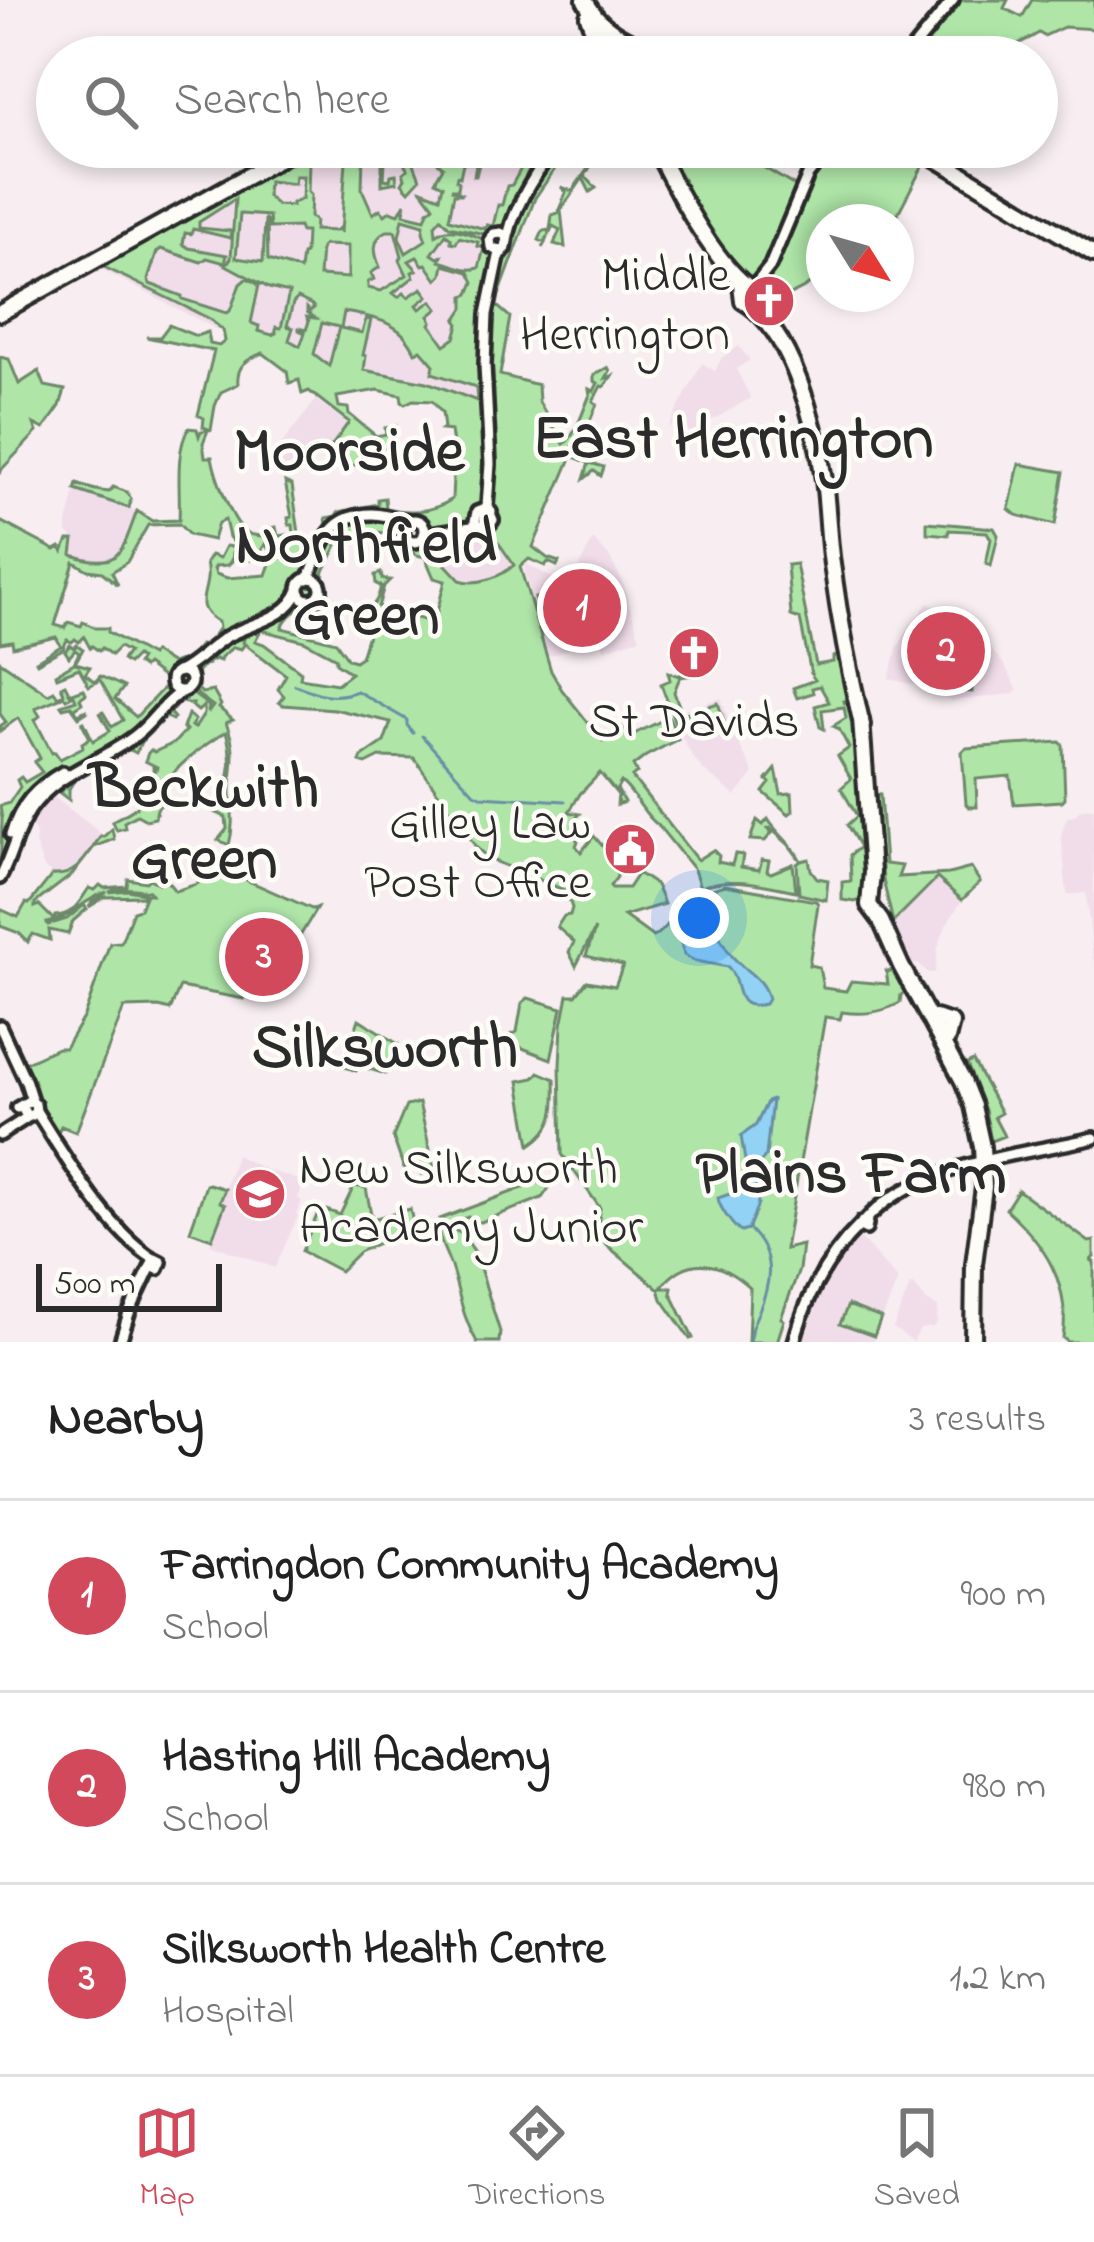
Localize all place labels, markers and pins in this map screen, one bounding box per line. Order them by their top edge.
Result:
place label: Middle Herrington [520,240,730,374]
church icon: Middle Herrington [741,273,797,329]
pin: 1 [543,563,621,653]
pin: 2 [907,606,985,696]
church icon: St Davids [666,625,722,681]
place label: St Davids [588,686,800,761]
place label: Gilley Law Post Office [364,788,591,922]
public building icon: Gilley Law Post Office [602,821,658,877]
pin: 3 [225,912,303,1002]
place label: New Silksworth Academy Junior [299,1133,644,1267]
school or university icon: New Silksworth Academy Junior [232,1166,288,1222]

